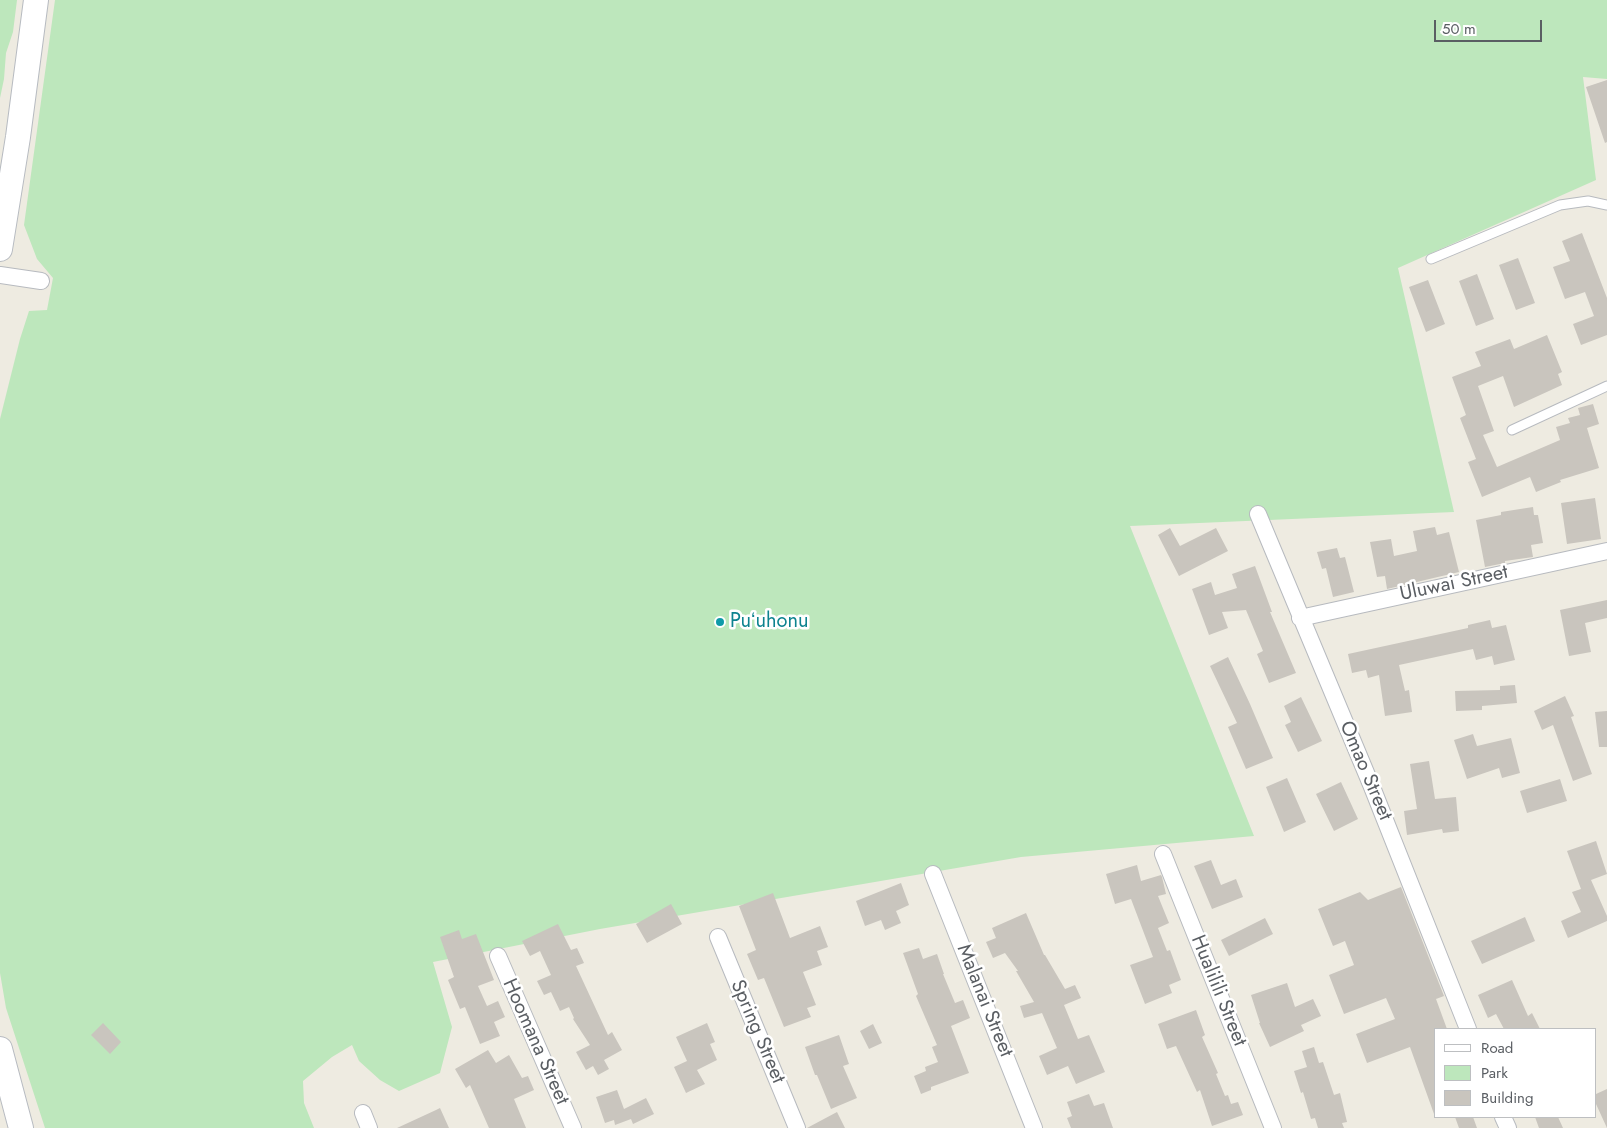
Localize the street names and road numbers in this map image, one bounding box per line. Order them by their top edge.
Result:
street label: Uluwai Street [1398,561,1510,607]
street label: Omao Street [1333,718,1397,824]
street label: Hualilili Street [1185,932,1251,1050]
street label: Malanai Street [951,941,1017,1061]
street label: Hoomana Street [497,975,573,1109]
street label: Spring Street [724,977,790,1087]

